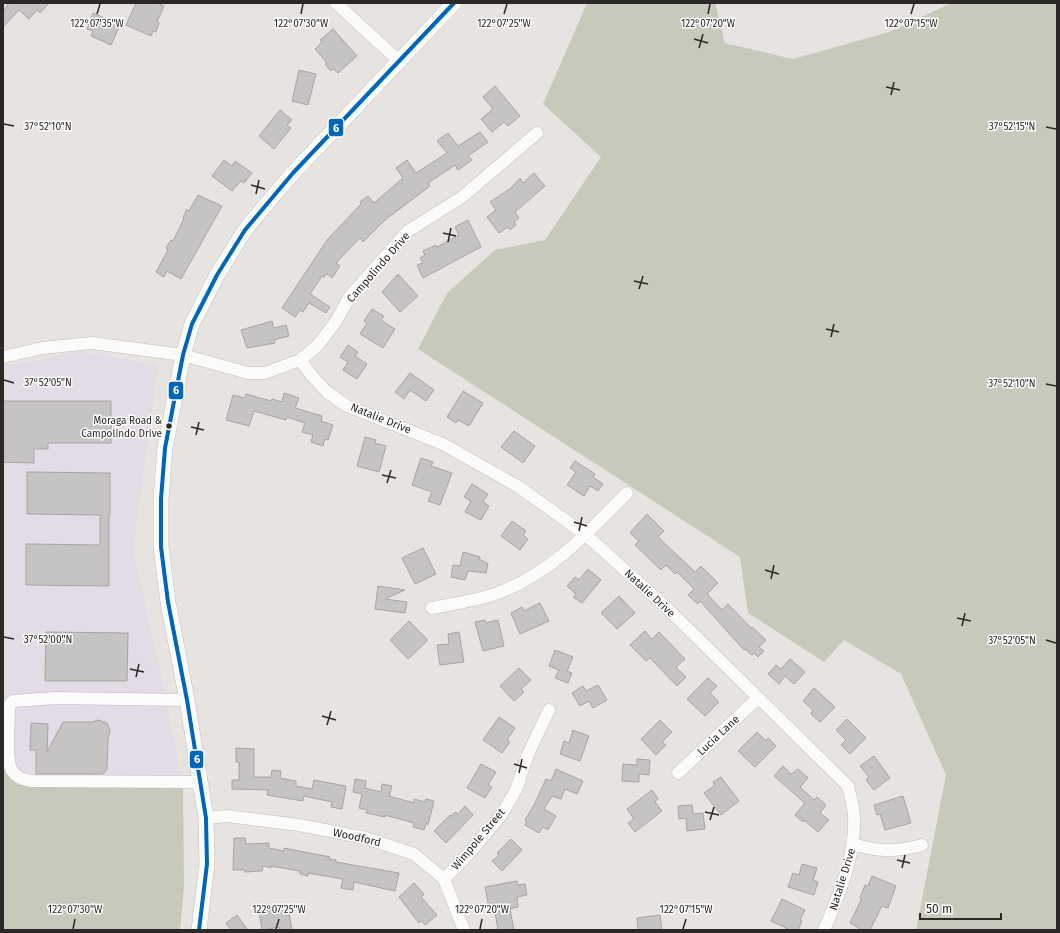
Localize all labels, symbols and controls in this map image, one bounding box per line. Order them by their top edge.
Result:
text: 122°07'35"W [70,18,124,30]
text: 122°07'30"W [274,18,329,30]
text: 122°07'25"W [477,18,531,30]
text: 122°07'20"W [681,18,736,30]
text: 122°07'15"W [885,18,938,30]
line badge: 6 [328,118,344,137]
text: 37°52'10"N [24,121,72,133]
text: 37°52'15"N [989,121,1035,133]
text: 6 [333,122,339,135]
street label: Campolindo Drive [344,230,412,305]
text: 37°52'05"N [24,377,72,389]
text: 37°52'10"N [988,378,1036,390]
line badge: 6 [168,381,184,400]
text: 6 [173,384,179,397]
street label: Natalie Drive [349,400,413,437]
place label: Moraga Road & Campolindo Drive [81,415,162,440]
marker: Moraga Road & Campolindo Drive [164,421,174,431]
street label: Natalie Drive [622,567,678,620]
text: 37°52'00"N [24,634,72,646]
text: 37°52'05"N [988,635,1036,647]
street label: Lucia Lane [695,713,742,758]
line badge: 6 [189,750,204,769]
text: 6 [194,753,200,766]
street label: Wimpole Street [449,806,508,873]
street label: Woodford [332,826,382,849]
street label: Natalie Drive [827,846,858,912]
scale bar [920,895,1001,921]
text: 50 m [926,902,952,916]
text: 122°07'30"W [48,904,103,916]
text: 122°07'25"W [252,904,306,916]
text: 122°07'20"W [455,904,510,916]
text: 122°07'15"W [660,904,713,916]

